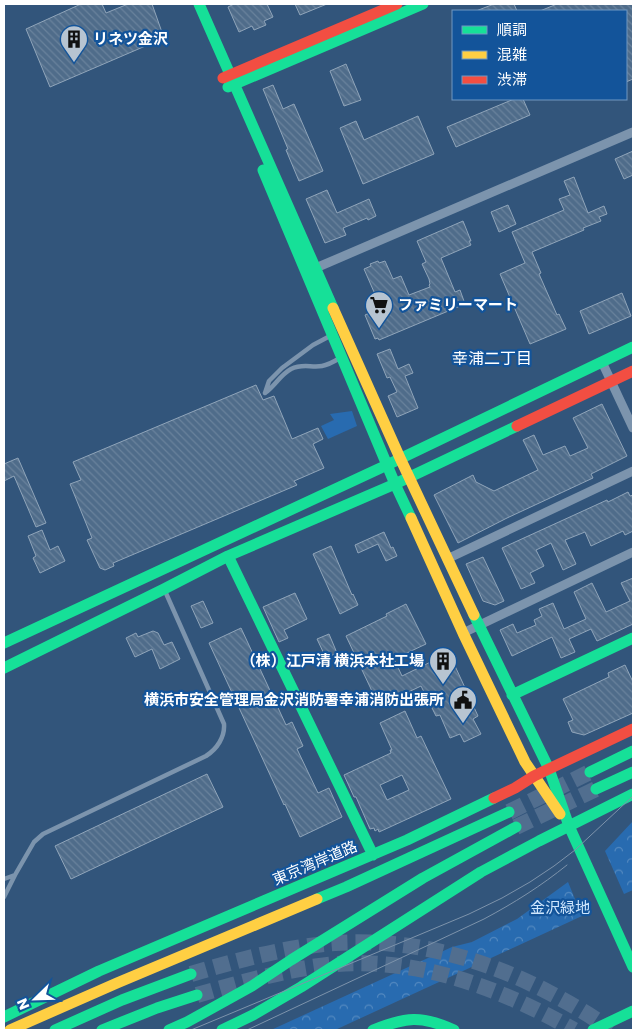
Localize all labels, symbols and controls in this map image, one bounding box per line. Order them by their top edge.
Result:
legend [452,10,627,100]
text: 順調 [497,19,527,40]
building icon: リネツ金沢 [59,24,89,63]
place label: リネツ金沢 [93,28,168,49]
text: 混雑 [497,44,527,65]
text: 渋滞 [497,69,527,90]
supermarket icon: ファミリーマート [364,290,394,329]
place label: ファミリーマート [398,294,518,315]
district label: 幸浦二丁目 [452,347,532,370]
building icon: （株）江戸清 横浜本社工場 [428,646,458,685]
place label: （株）江戸清 横浜本社工場 [241,650,424,671]
public building icon: 横浜市安全管理局金沢消防署幸浦消防出張所 [448,685,478,724]
place label: 横浜市安全管理局金沢消防署幸浦消防出張所 [144,689,444,710]
street label: 東京湾岸道路 [269,835,360,890]
park label: 金沢緑地 [530,897,590,918]
north arrow [10,974,60,1024]
text: N [12,995,34,1013]

